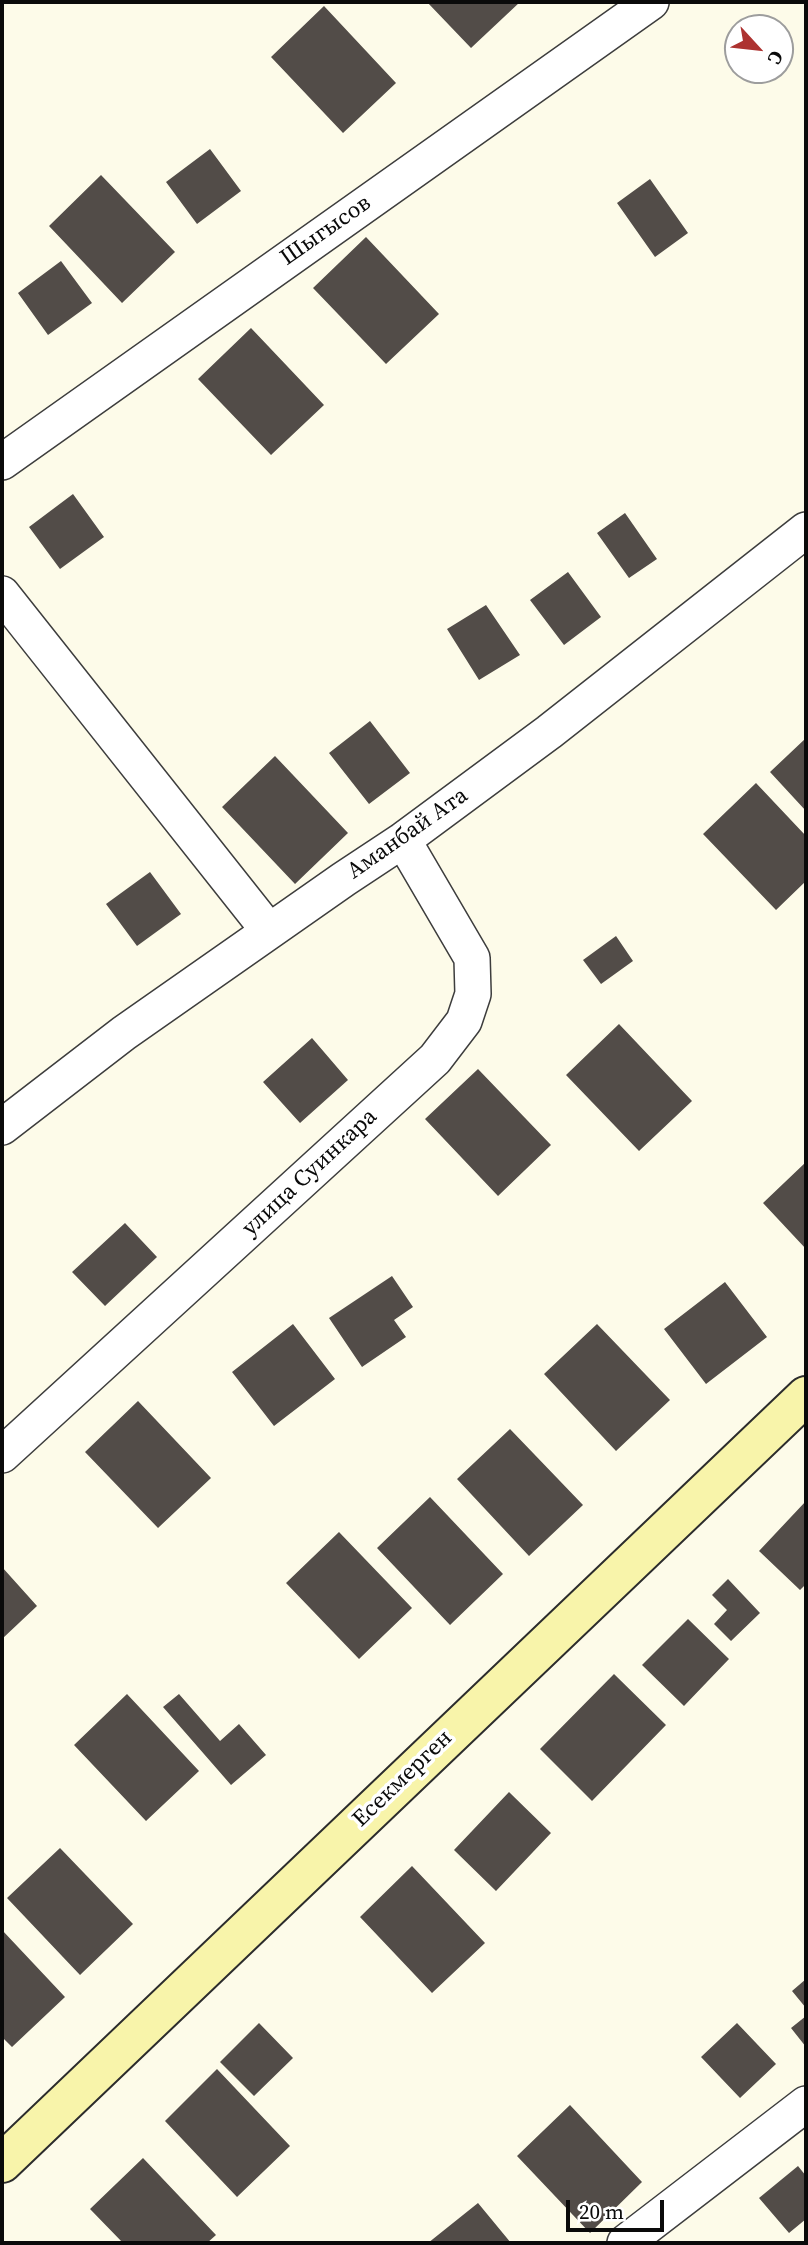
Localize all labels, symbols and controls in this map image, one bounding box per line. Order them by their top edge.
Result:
north arrow [724,14,794,84]
text: С [762,46,790,69]
street label: Шыгысов [275,190,377,272]
street label: Аманбай Ата [342,782,474,886]
street label: улица Суинкара [237,1103,383,1243]
street label: Eсекмерген [347,1725,459,1833]
scale bar [570,2186,668,2230]
text: 20 m [579,2197,624,2226]

